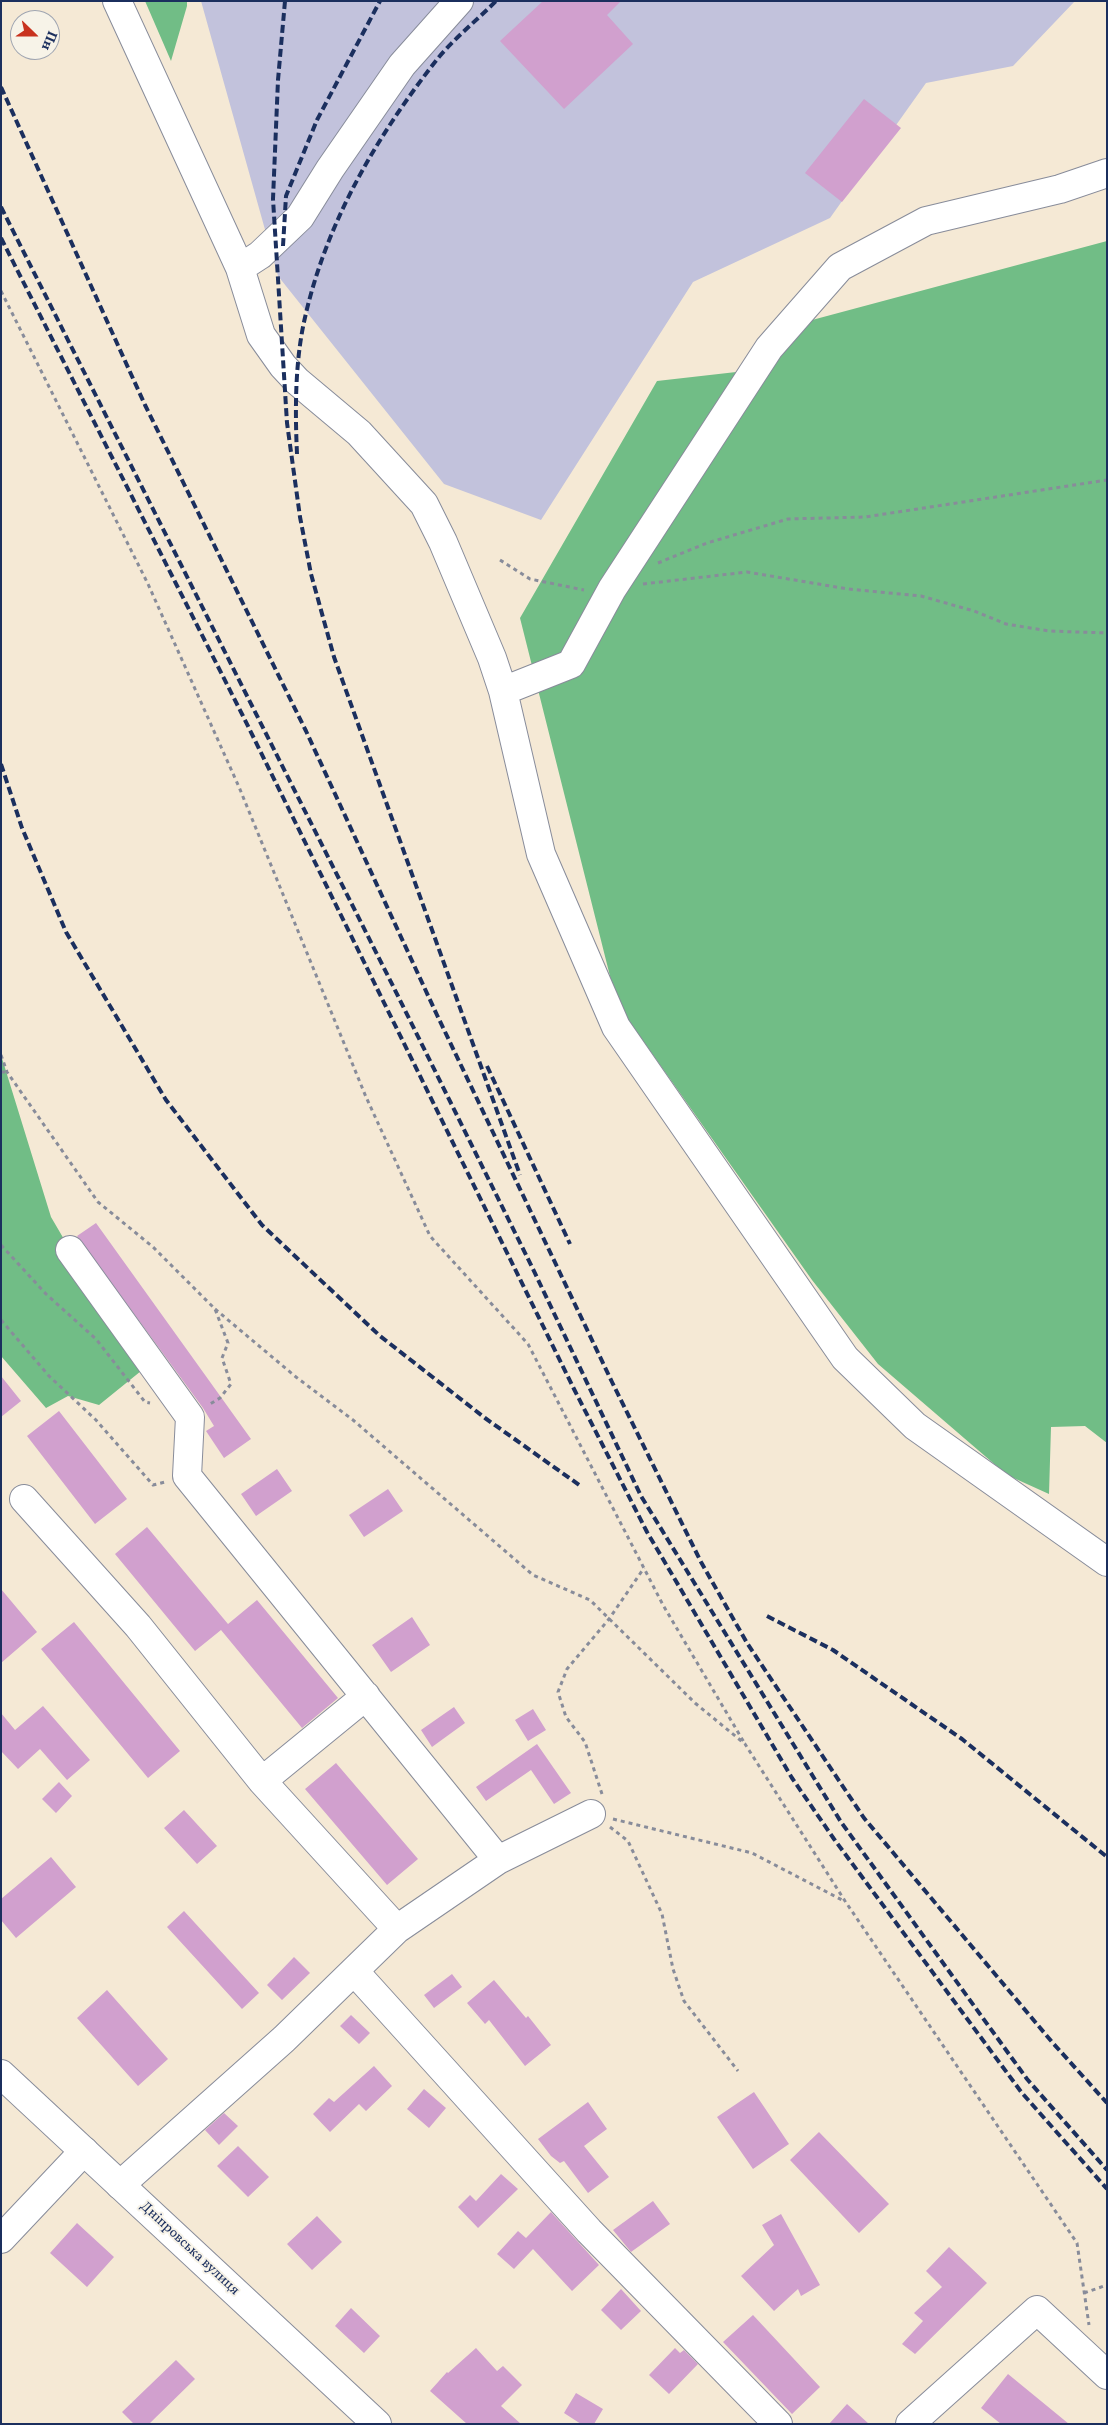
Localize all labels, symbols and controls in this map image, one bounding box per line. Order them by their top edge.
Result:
north arrow [10,10,60,60]
text: Пн [36,28,61,53]
street label: Дніпровська вулиця [136,2199,242,2299]

